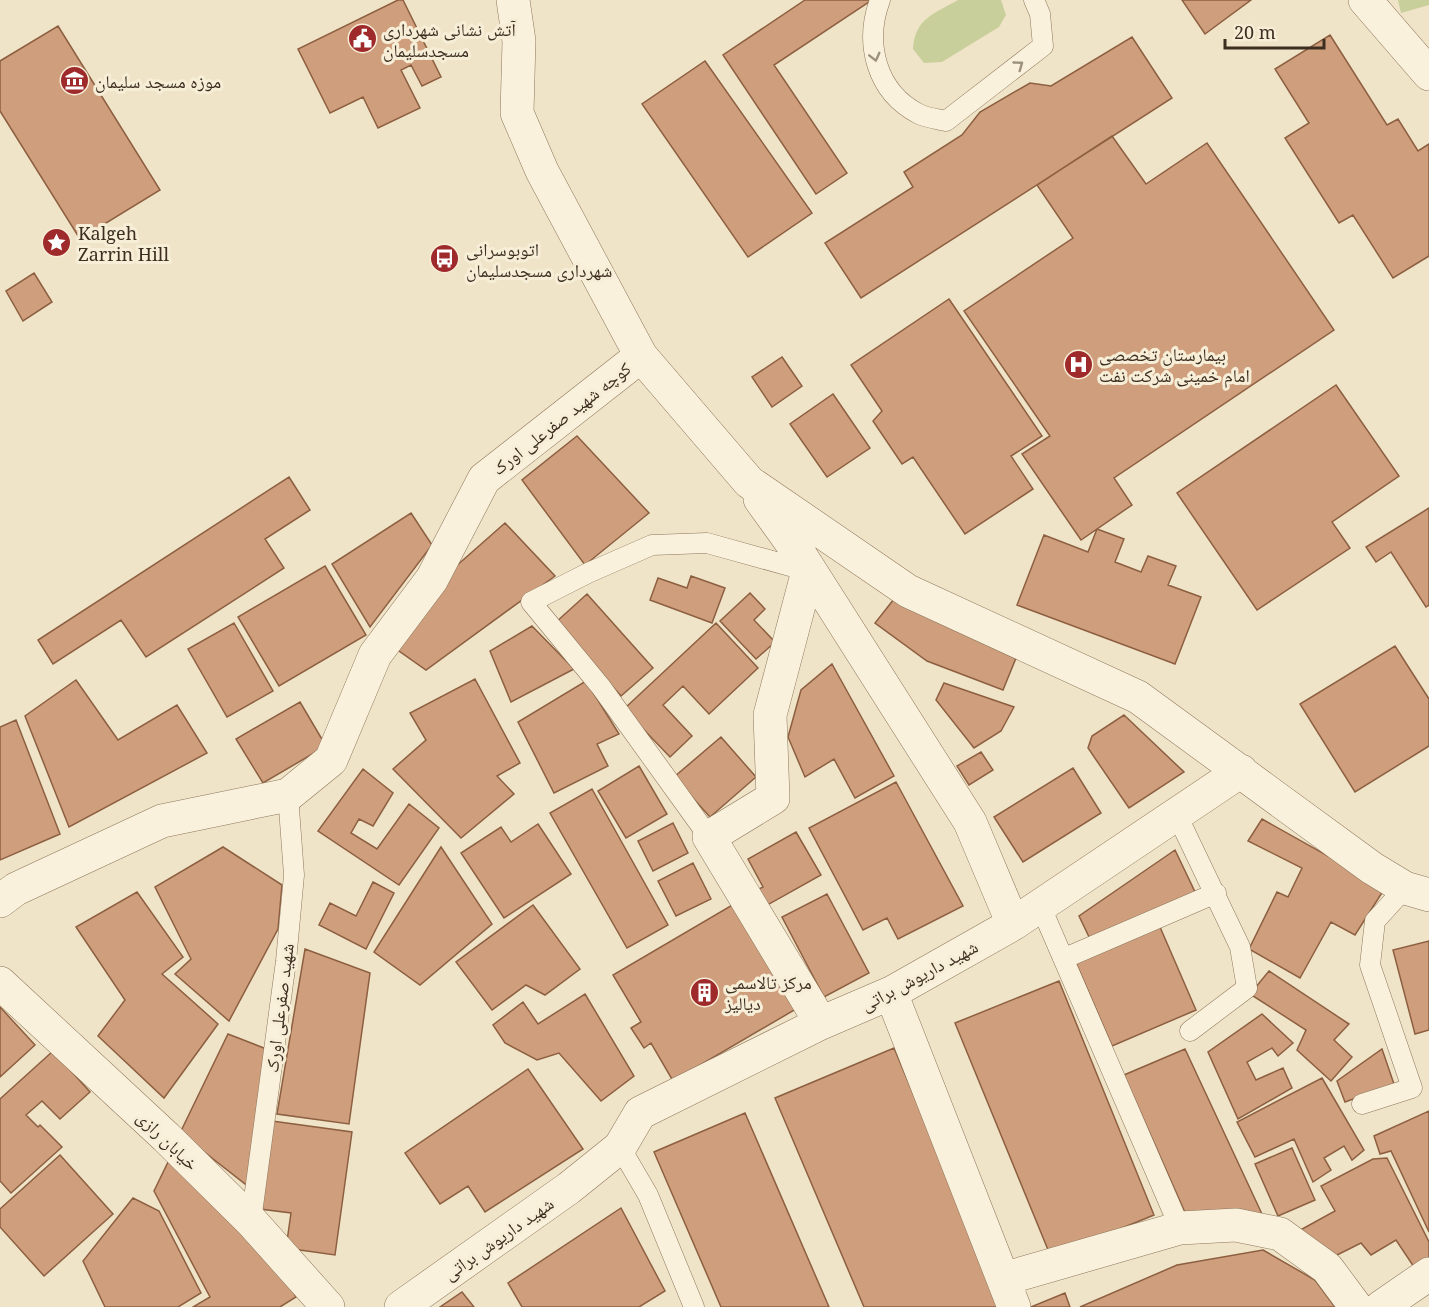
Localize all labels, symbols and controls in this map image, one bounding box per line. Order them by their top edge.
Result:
scale bar [1225,12,1324,50]
place label: آتش نشانی شهرداری مسجدسلیمان [383,17,516,62]
text: 20 m [1234,20,1276,44]
public building icon: آتش نشانی شهرداری مسجدسلیمان [346,23,378,55]
one-way arrow [867,52,880,62]
one-way arrow [1012,61,1023,72]
museum icon: موزه مسجد سلیمان [58,65,90,97]
place label: موزه مسجد سلیمان [95,69,221,93]
place label: Kalgeh Zarrin Hill [78,221,169,266]
place icon: Kalgeh Zarrin Hill [41,227,73,259]
place label: اتوبوسرانی شهرداری مسجدسلیمان [466,237,612,282]
bus stop icon: اتوبوسرانی شهرداری مسجدسلیمان [429,243,461,275]
place label: بیمارستان تخصصی امام خمینی شرکت نفت [1099,342,1250,388]
hospital icon: بیمارستان تخصصی امام خمینی شرکت نفت [1062,348,1094,380]
street label: کوچه شهید صفرعلی اورک [487,356,636,480]
street label: شهید داریوش براتی [856,934,982,1016]
street label: شهید صفرعلی اورک [259,942,299,1074]
place label: مرکز تالاسمی دیالیز [724,970,812,1015]
building icon: مرکز تالاسمی دیالیز [688,976,720,1008]
street label: خیابان رازی [132,1105,204,1175]
street label: شهید داریوش براتی [438,1191,558,1285]

